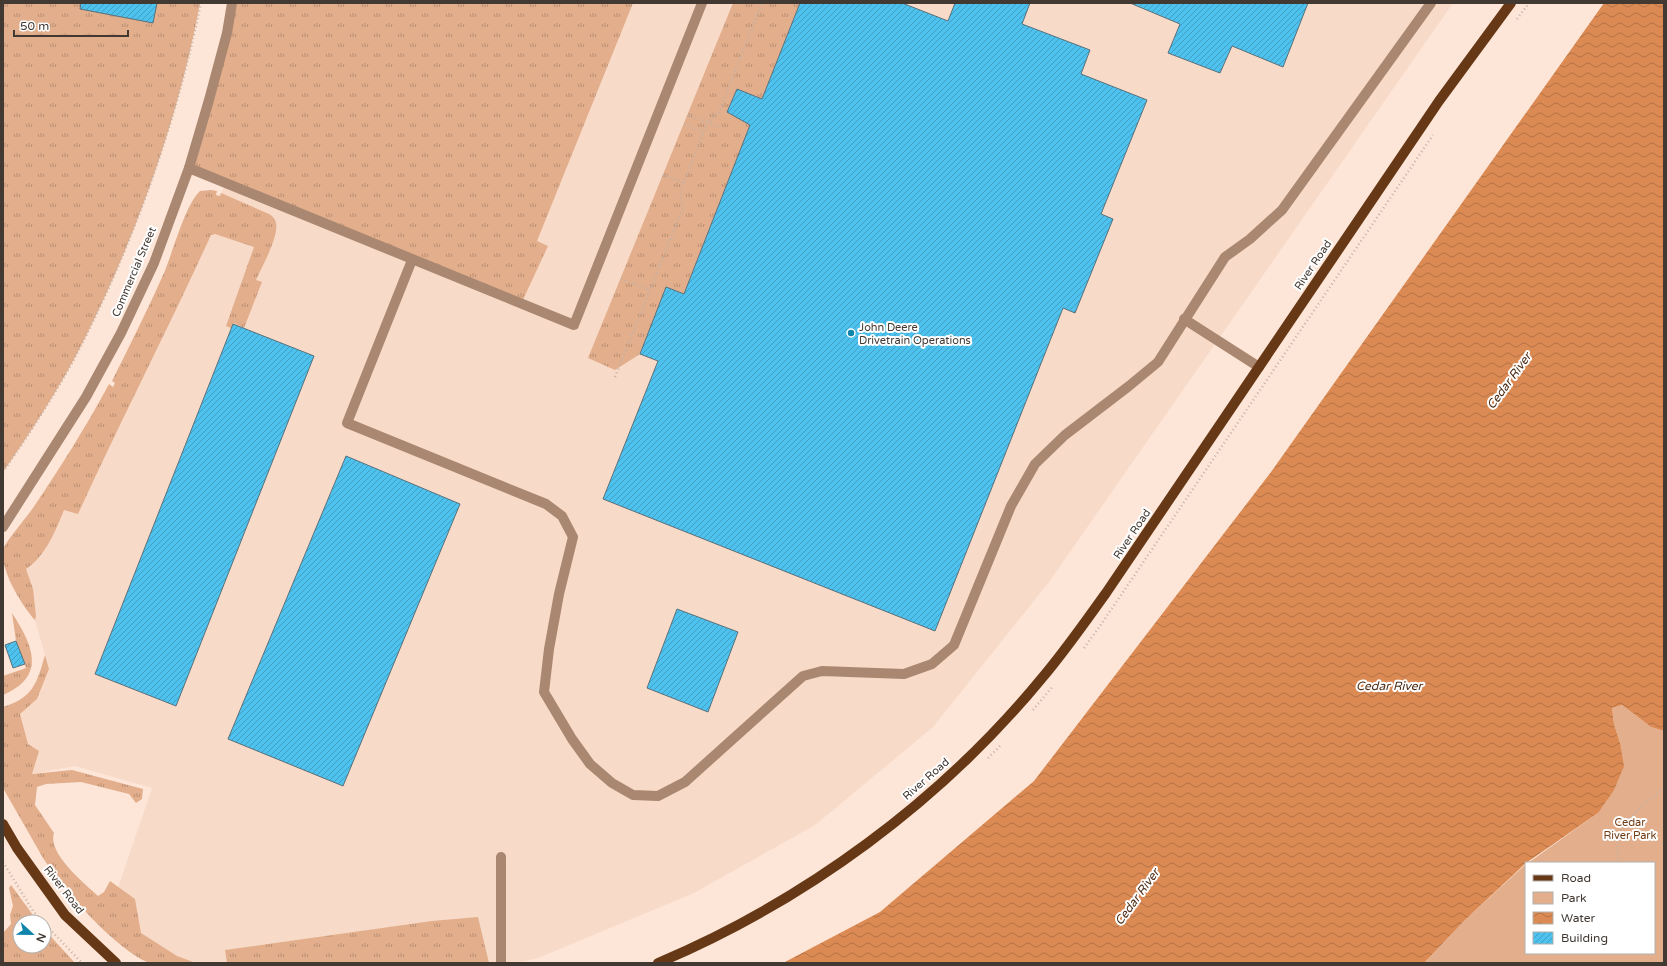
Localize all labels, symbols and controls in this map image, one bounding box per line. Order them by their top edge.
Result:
scale bar [14,12,128,38]
text: 50 m [20,19,49,33]
street label: Commercial Street [109,225,159,319]
street label: River Road [1292,238,1334,292]
place label: John Deere Drivetrain Operations [859,321,971,347]
marker: John Deere Drivetrain Operations [846,328,856,338]
water label: Cedar River [1484,349,1535,412]
street label: River Road [1111,507,1153,561]
water label: Cedar River [1356,679,1423,693]
street label: River Road [900,755,952,803]
park label: Cedar River Park [1603,816,1657,842]
legend [1525,862,1655,954]
street label: River Road [41,863,87,917]
water label: Cedar River [1112,865,1163,928]
text: Road [1561,871,1591,885]
text: Park [1561,891,1587,905]
text: Water [1561,911,1596,925]
north arrow [12,914,52,954]
text: N [33,931,48,944]
text: Building [1561,931,1608,945]

